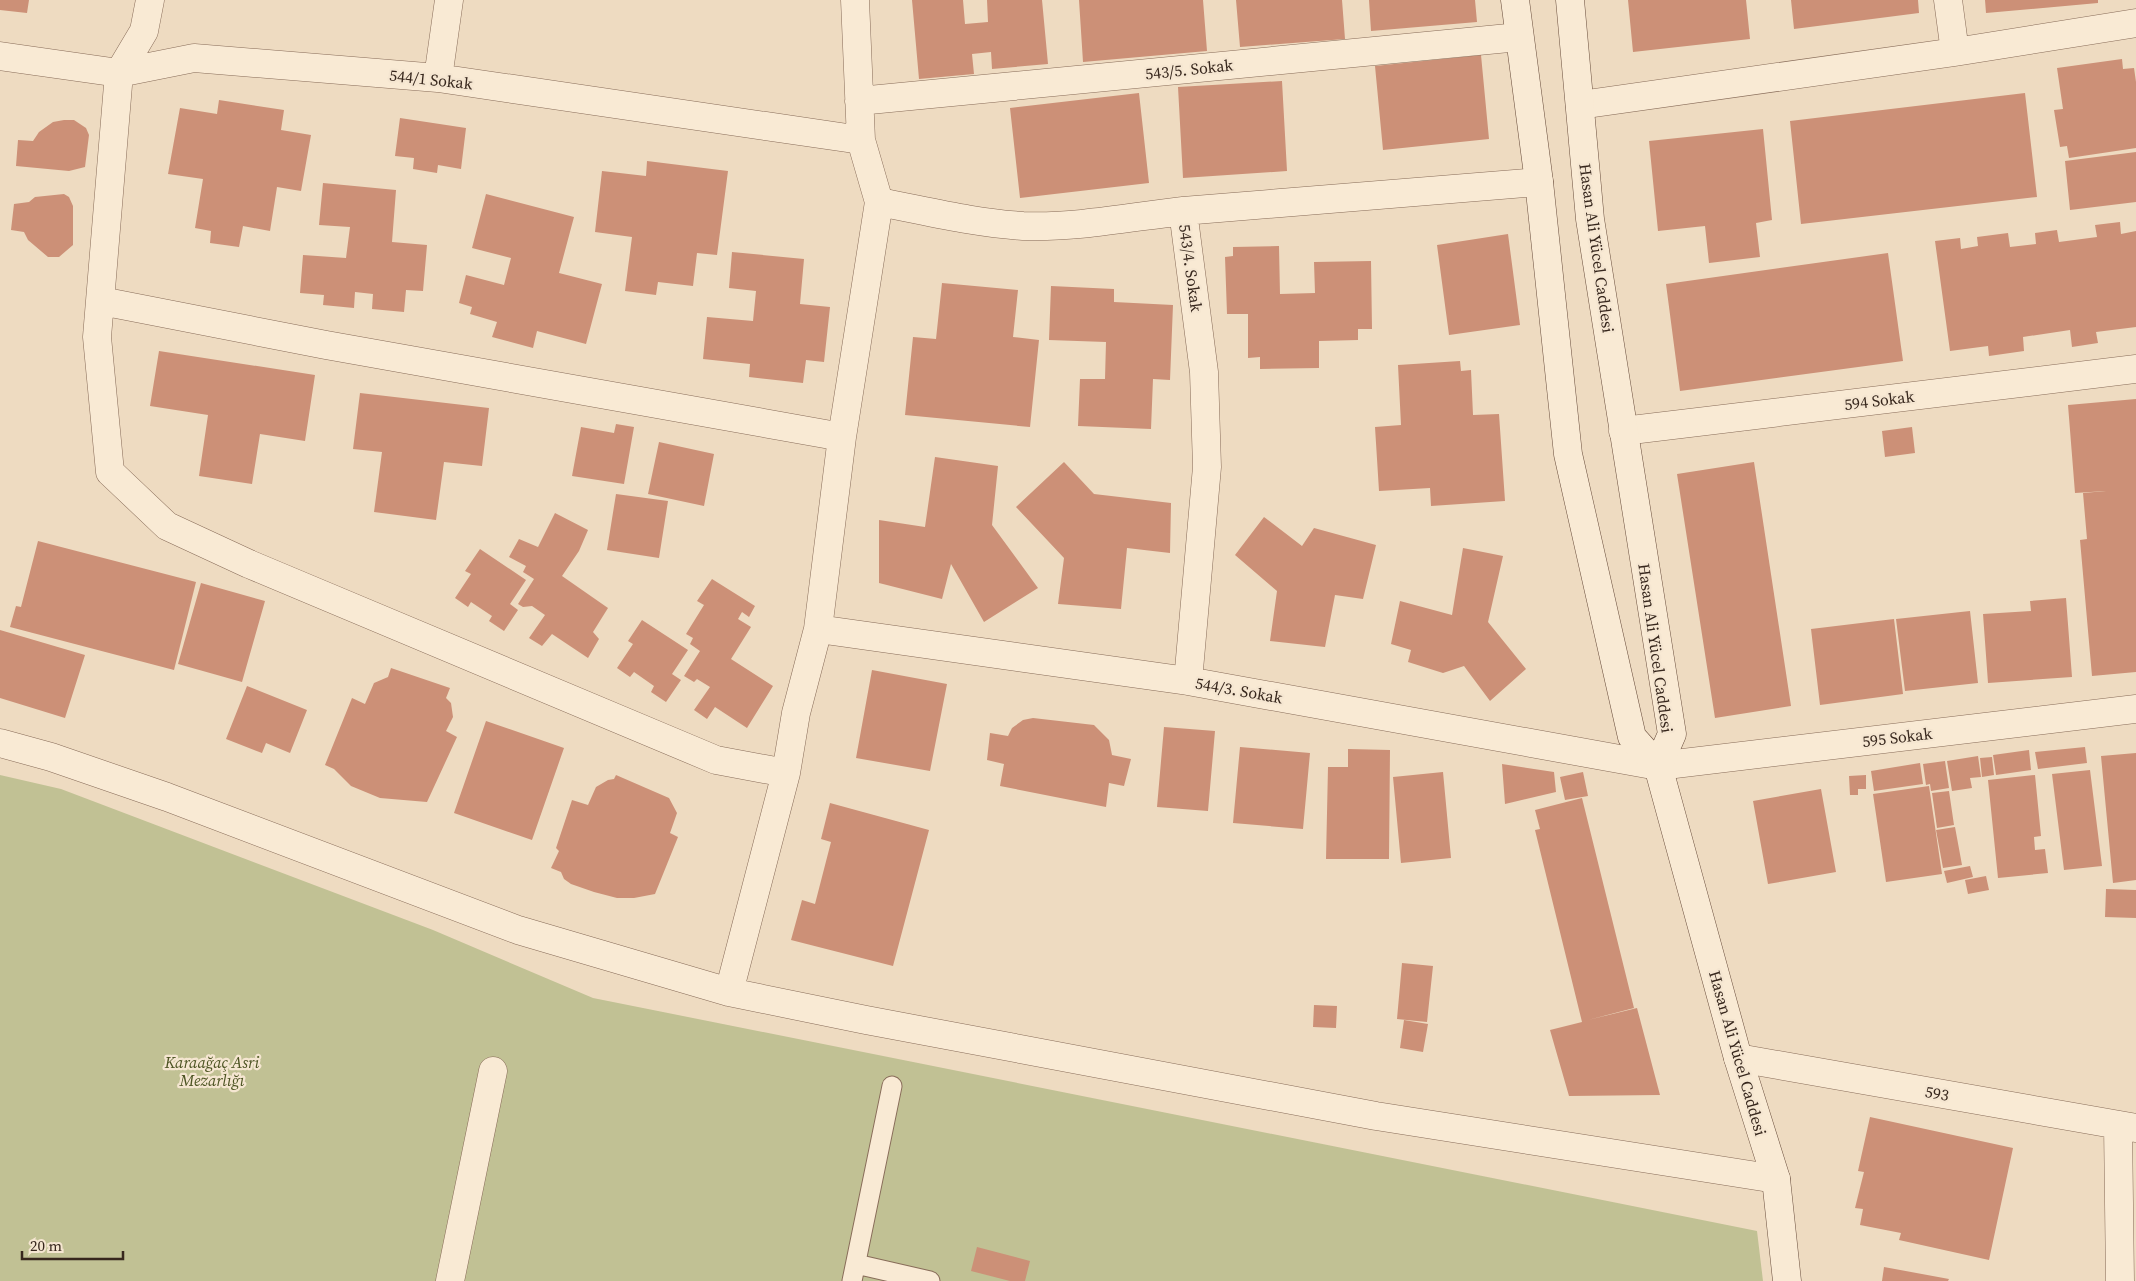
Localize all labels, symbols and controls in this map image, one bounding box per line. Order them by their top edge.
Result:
street label: 543/5. Sokak [1144,53,1234,85]
street label: 544/1 Sokak [388,64,474,94]
street label: Hasan Ali Yücel Caddesi [1574,162,1620,334]
street label: 543/4. Sokak [1174,223,1208,313]
street label: 594 Sokak [1843,385,1915,415]
street label: Hasan Ali Yücel Caddesi [1633,562,1679,734]
street label: 544/3. Sokak [1194,672,1285,709]
street label: 595 Sokak [1861,722,1933,752]
street label: Hasan Ali Yücel Caddesi [1704,968,1772,1138]
park label: Karaağaç Asri Mezarlığı [164,1051,259,1091]
street label: 593 [1923,1080,1951,1106]
scale bar [22,1228,124,1260]
text: 20 m [30,1235,62,1256]

